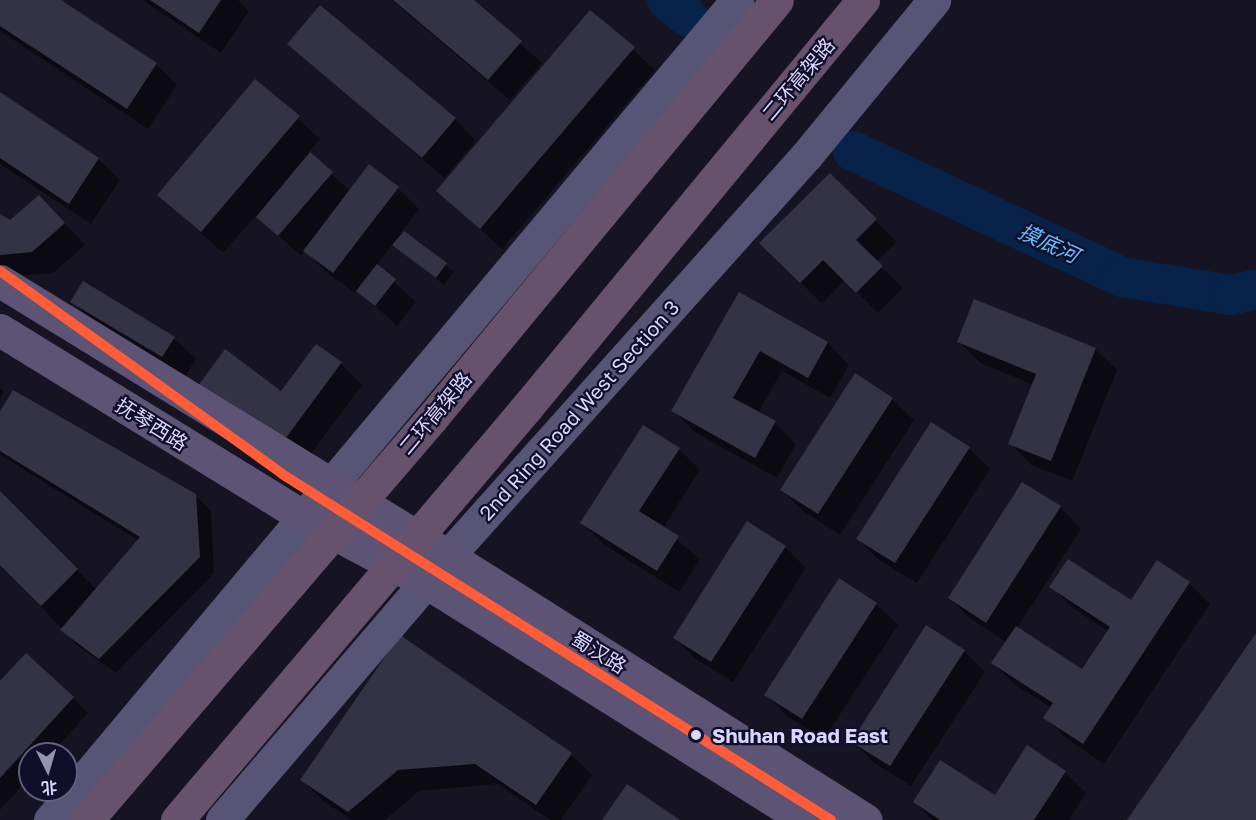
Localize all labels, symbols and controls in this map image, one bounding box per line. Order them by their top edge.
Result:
street label: 二环高架路 [757,33,839,125]
water label: 摸底河 [1015,218,1083,268]
street label: 2nd Ring Road West Section 3 [474,295,684,525]
street label: 二环高架路 [394,367,476,459]
street label: 抚琴西路 [112,393,192,455]
street label: 蜀汉路 [567,626,631,678]
place label: Shuhan Road East [712,723,888,747]
marker: Shuhan Road East [685,724,707,746]
north arrow [18,742,78,802]
text: 北 [41,777,58,799]

